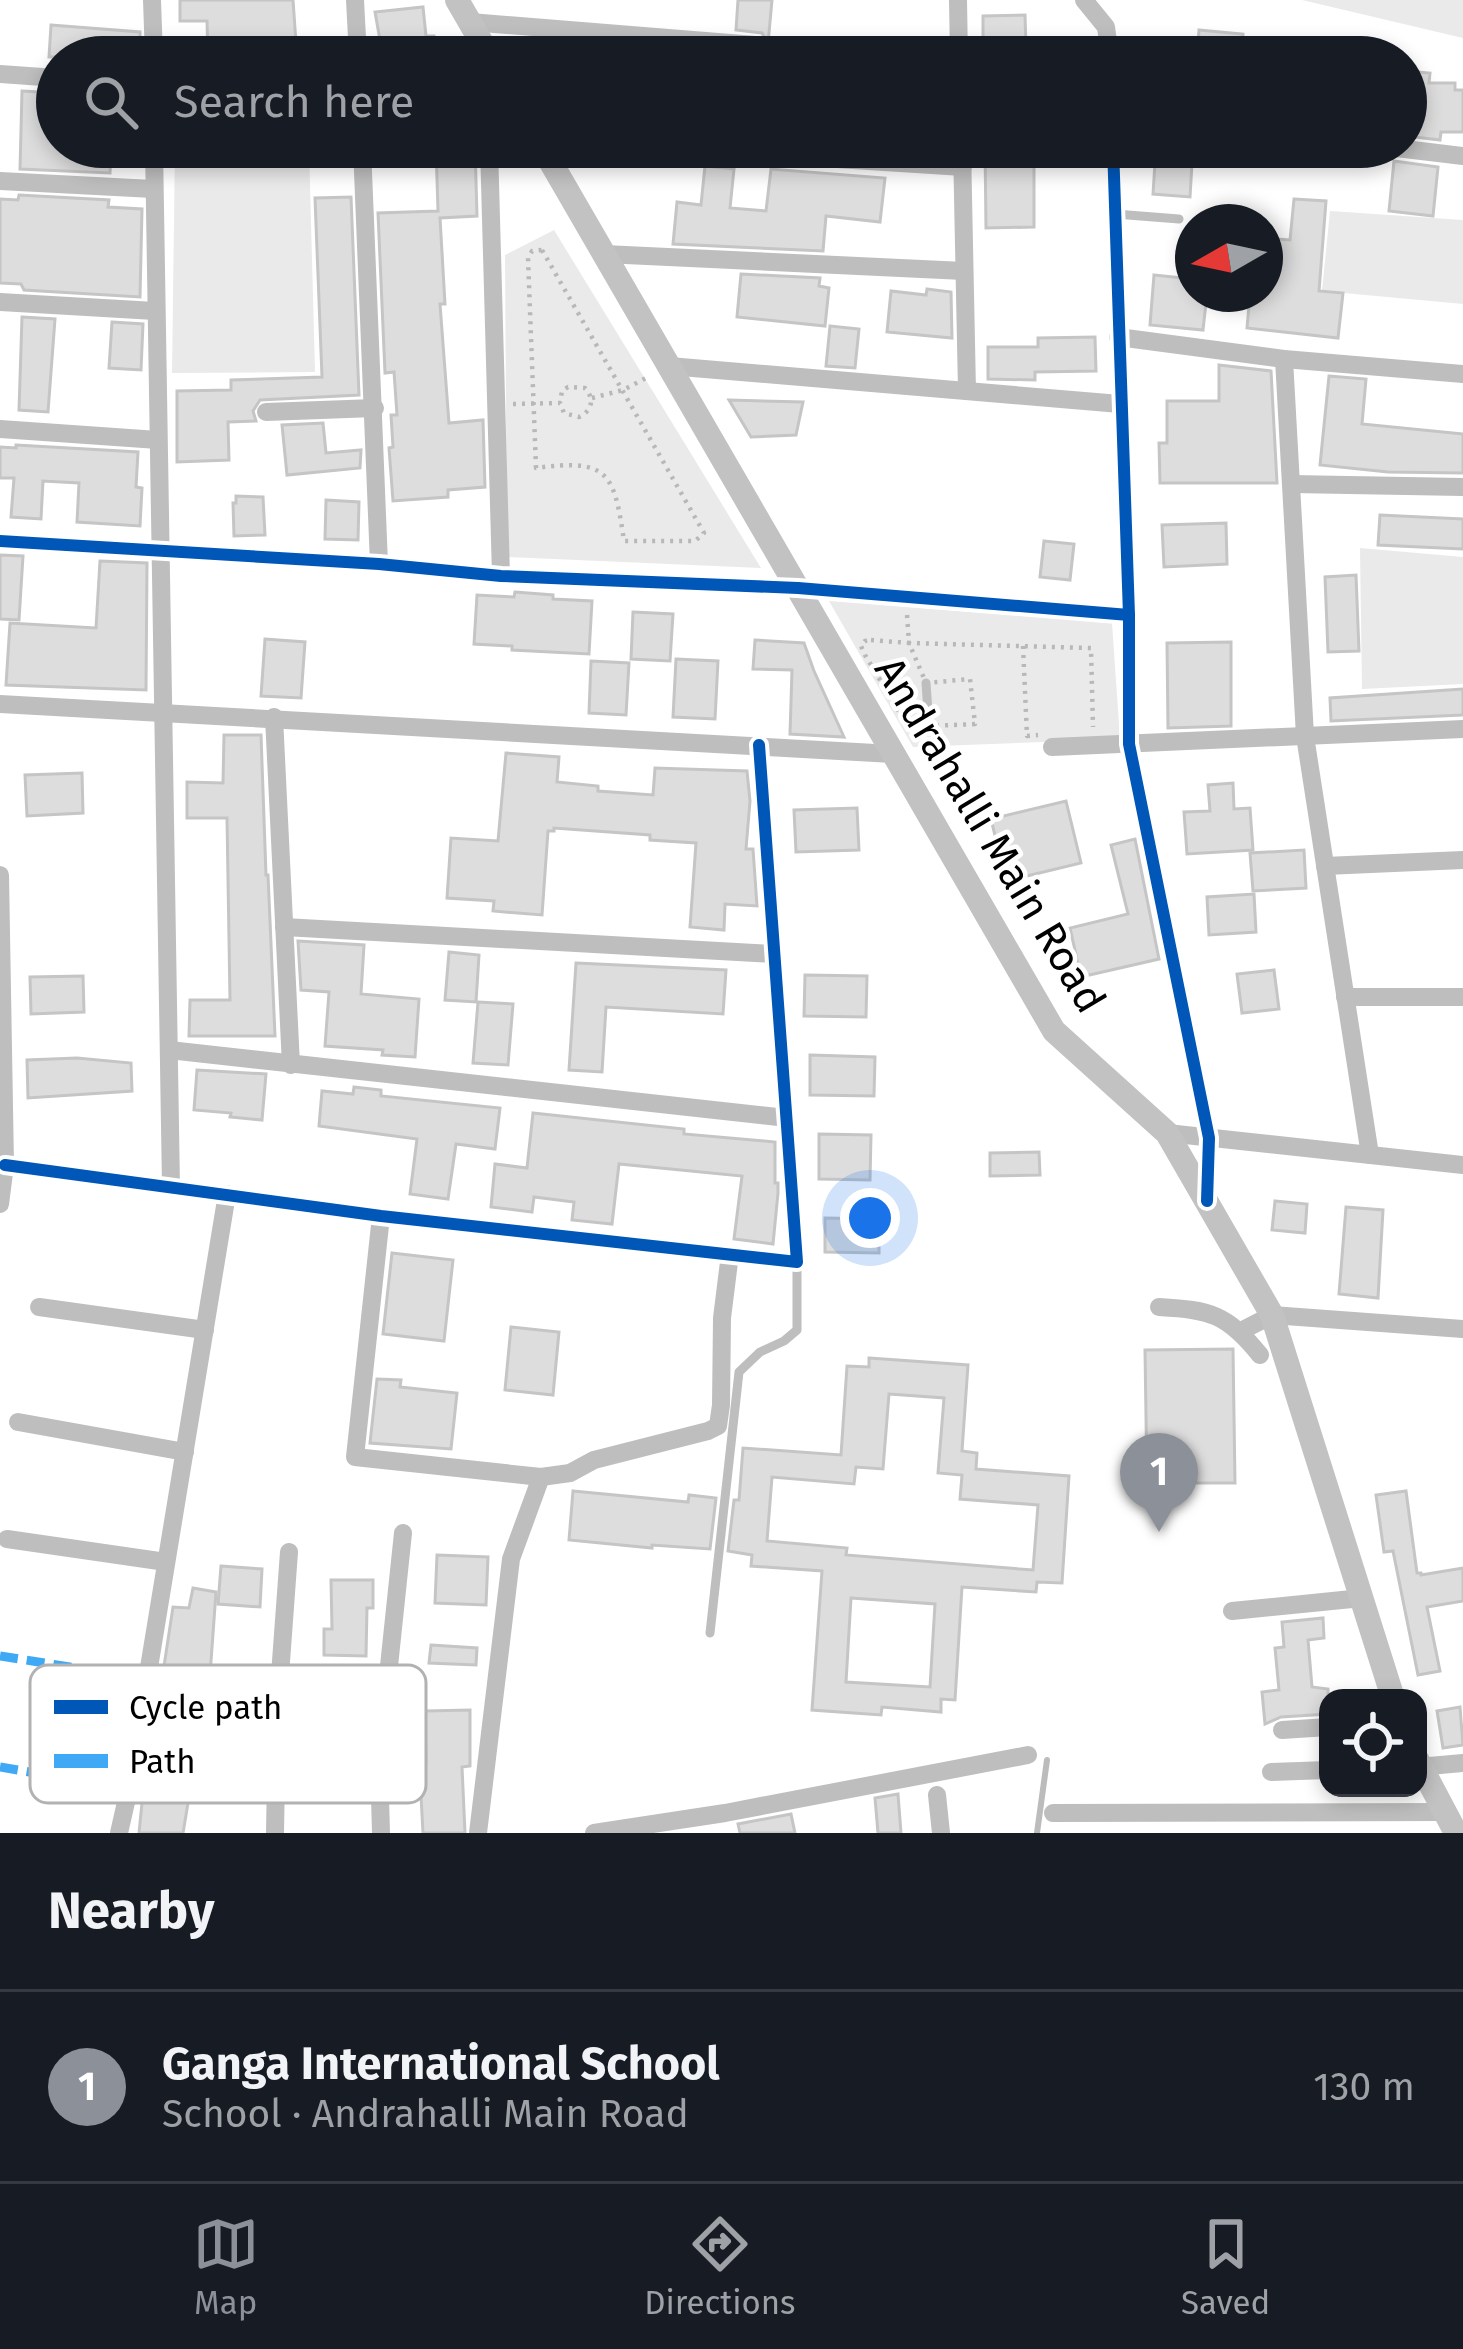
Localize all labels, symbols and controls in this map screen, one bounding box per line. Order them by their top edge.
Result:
search box [36,36,1427,168]
icon: search [78,69,144,135]
text: Search here [174,75,414,129]
north arrow [1175,204,1283,312]
street label: Andrahalli Main Road [864,648,1116,1022]
your location [840,1188,900,1248]
pin: 1 [1120,1433,1198,1532]
legend [30,1665,426,1803]
text: Cycle path [129,1688,282,1728]
map controls [1319,1689,1427,1797]
button: locate [1319,1689,1427,1797]
text: Path [129,1742,196,1782]
text: Nearby [48,1880,214,1942]
text: Ganga International School [162,2037,720,2091]
text: 1 [78,2064,96,2110]
text: 130 m [1313,2064,1415,2110]
text: School · Andrahalli Main Road [162,2091,689,2137]
tab: Map [193,2211,259,2323]
tab: Directions [644,2211,796,2323]
tab: Saved [1181,2211,1270,2323]

